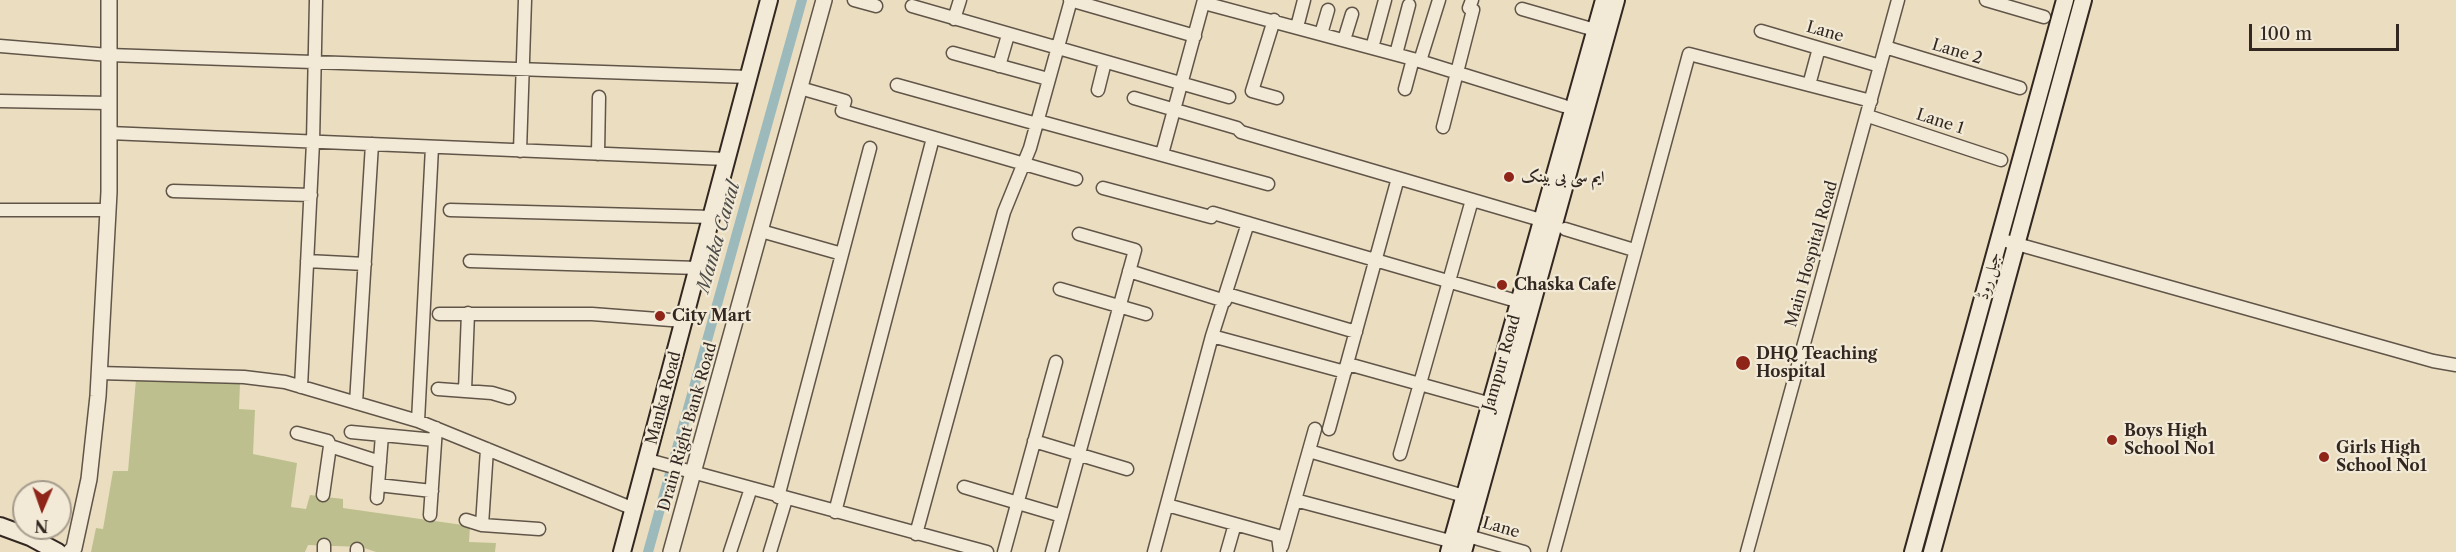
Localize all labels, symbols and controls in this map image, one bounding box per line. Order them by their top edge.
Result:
scale bar [2252,12,2402,50]
street label: Lane [1804,18,1846,46]
text: 100 m [2260,23,2312,45]
street label: Lane 2 [1930,35,1984,69]
street label: Lane 1 [1914,105,1966,139]
place label: ایم سی بی بینک [1521,167,1605,187]
marker: ایم سی بی بینک [1502,170,1516,184]
water label: Manka Canal [693,179,745,295]
street label: Main Hospital Road [1782,179,1842,329]
street label: جیل روڈ [1973,250,2005,302]
place label: Chaska Cafe [1514,275,1616,295]
marker: Chaska Cafe [1495,278,1509,292]
place label: City Mart [672,306,751,326]
marker: City Mart [653,309,667,323]
street label: Jampur Road [1479,313,1525,413]
street label: Drain Right Bank Road [655,340,721,514]
place label: DHQ Teaching Hospital [1756,344,1877,382]
street label: Manka Road [642,349,686,447]
marker: DHQ Teaching Hospital [1734,354,1752,372]
place label: Boys High School No1 [2124,421,2215,459]
marker: Boys High School No1 [2105,433,2119,447]
place label: Girls High School No1 [2336,438,2427,476]
marker: Girls High School No1 [2317,450,2331,464]
north arrow [12,480,72,540]
street label: Lane [1480,514,1522,542]
text: N [34,516,49,536]

